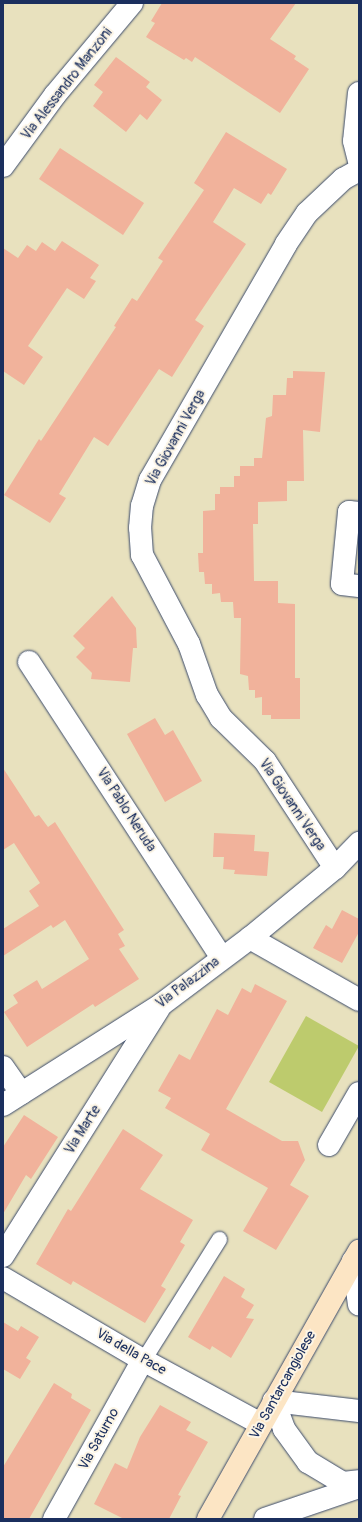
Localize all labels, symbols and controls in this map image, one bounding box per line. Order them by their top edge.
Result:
street label: Via Alessandro Manzoni [18,25,116,143]
street label: Via Giovanni Verga [143,387,209,489]
street label: Via Giovanni Verga [255,756,329,854]
street label: Via Pablo Neruda [93,765,159,855]
street label: Via Palazzina [153,954,223,1012]
street label: Via Marte [61,1102,105,1158]
street label: Via della Pace [93,1325,169,1379]
street label: Via Santarcangiolese [246,1328,320,1442]
street label: Via Saturno [75,1405,123,1473]

